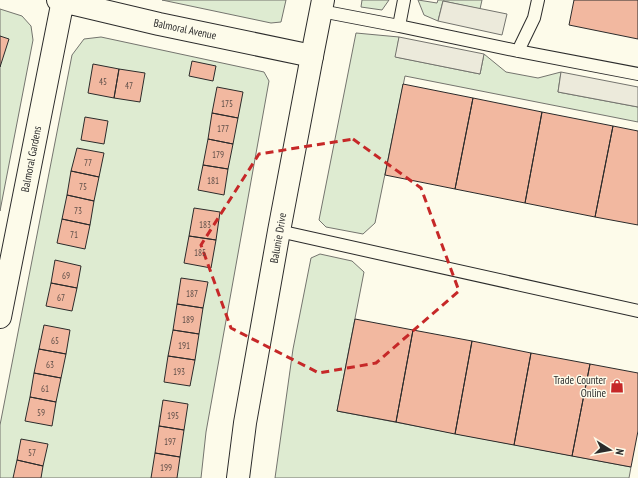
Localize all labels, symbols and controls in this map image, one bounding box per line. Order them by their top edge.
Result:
street label: Balmoral Avenue [152,16,218,43]
house number: 45 [99,76,107,87]
house number: 47 [125,80,133,91]
house number: 175 [221,98,233,109]
house number: 177 [217,123,229,134]
street label: Balmoral Gardens [18,124,44,193]
house number: 179 [212,149,224,160]
house number: 77 [84,157,92,168]
house number: 181 [207,175,219,186]
house number: 75 [79,181,87,192]
house number: 73 [74,205,82,216]
street label: Balunie Drive [267,211,289,264]
house number: 183 [199,219,211,230]
house number: 71 [70,229,78,240]
house number: 185 [194,247,206,258]
house number: 69 [62,270,70,281]
house number: 187 [186,288,198,299]
house number: 67 [57,292,65,303]
house number: 189 [182,314,194,325]
house number: 65 [51,335,59,346]
house number: 191 [178,340,190,351]
house number: 63 [46,359,54,370]
house number: 193 [173,366,185,377]
place label: Trade Counter Online [553,373,606,400]
shop icon: Trade Counter Online [609,378,625,394]
house number: 61 [41,383,49,394]
house number: 59 [37,407,45,418]
house number: 195 [167,410,179,421]
north arrow [590,430,630,470]
house number: 197 [164,436,176,447]
house number: 57 [28,447,36,458]
text: N [612,448,627,456]
house number: 199 [160,462,172,473]

